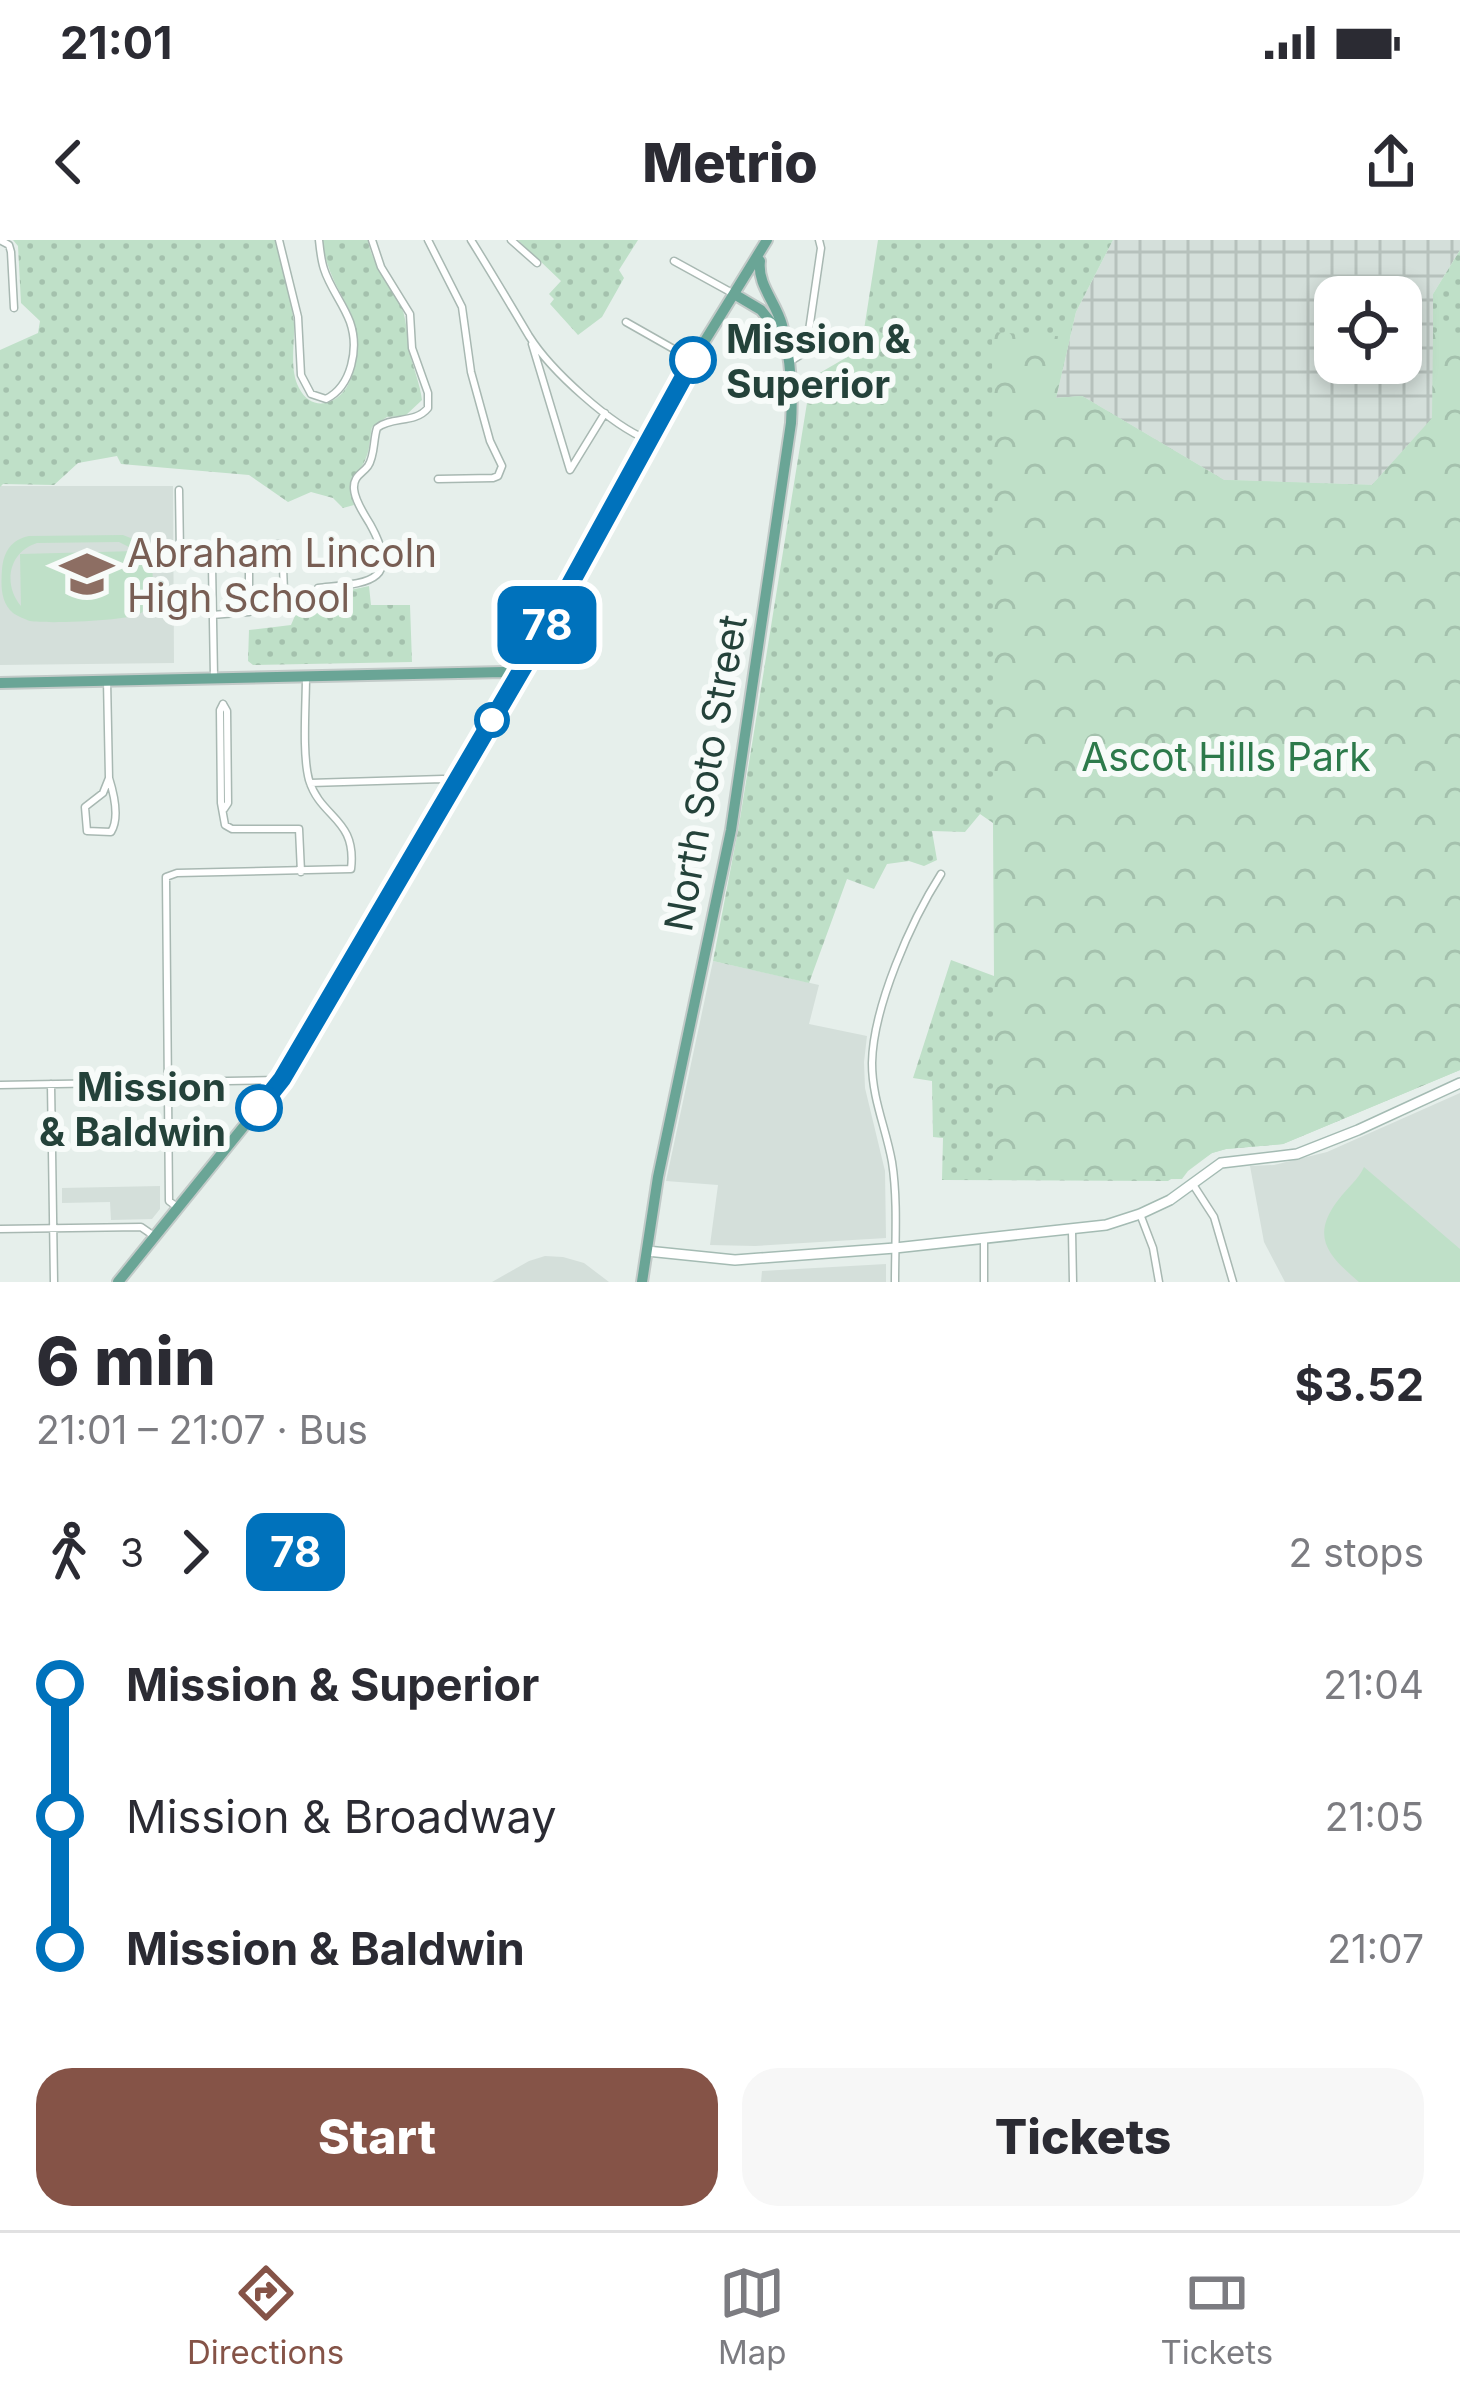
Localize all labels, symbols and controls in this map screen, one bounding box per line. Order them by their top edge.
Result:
text: 21:01 [60,15,173,70]
icon: back [36,129,102,195]
icon: share [1358,129,1424,195]
text: Metrio [642,130,818,195]
map controls [1314,276,1422,384]
button: locate [1314,276,1422,384]
place label: Mission & Superior [726,315,912,407]
marker: Mission & Superior [671,338,715,382]
place label: Abraham Lincoln High School [127,529,437,621]
school or university icon: Abraham Lincoln High School [58,545,116,603]
line badge: 78 [493,586,601,664]
text: 78 [521,599,573,650]
street label: North Soto Street [654,611,756,935]
unlabelled marker [476,704,508,736]
park label: Ascot Hills Park [1081,733,1371,780]
place label: Mission & Baldwin [39,1063,226,1155]
marker: Mission & Baldwin [237,1086,281,1130]
text: 6 min [36,1321,216,1401]
text: $3.52 [1295,1357,1424,1412]
text: 21:01 – 21:07 · Bus [36,1406,368,1453]
icon: walk [36,1519,102,1585]
icon: forward [162,1519,228,1585]
text: 78 [270,1526,321,1577]
text: 3 [120,1529,144,1576]
text: 2 stops [1288,1529,1424,1576]
text: Mission & Superior [126,1657,539,1712]
text: 21:04 [1323,1661,1424,1708]
text: Mission & Broadway [126,1789,556,1844]
text: 21:05 [1325,1793,1424,1840]
text: Mission & Baldwin [126,1921,525,1976]
text: 21:07 [1327,1925,1424,1972]
button: Start [36,2068,718,2206]
button: Tickets [742,2068,1424,2206]
tab: Directions [187,2260,344,2372]
tab: Map [718,2260,787,2372]
tab: Tickets [1160,2260,1273,2372]

